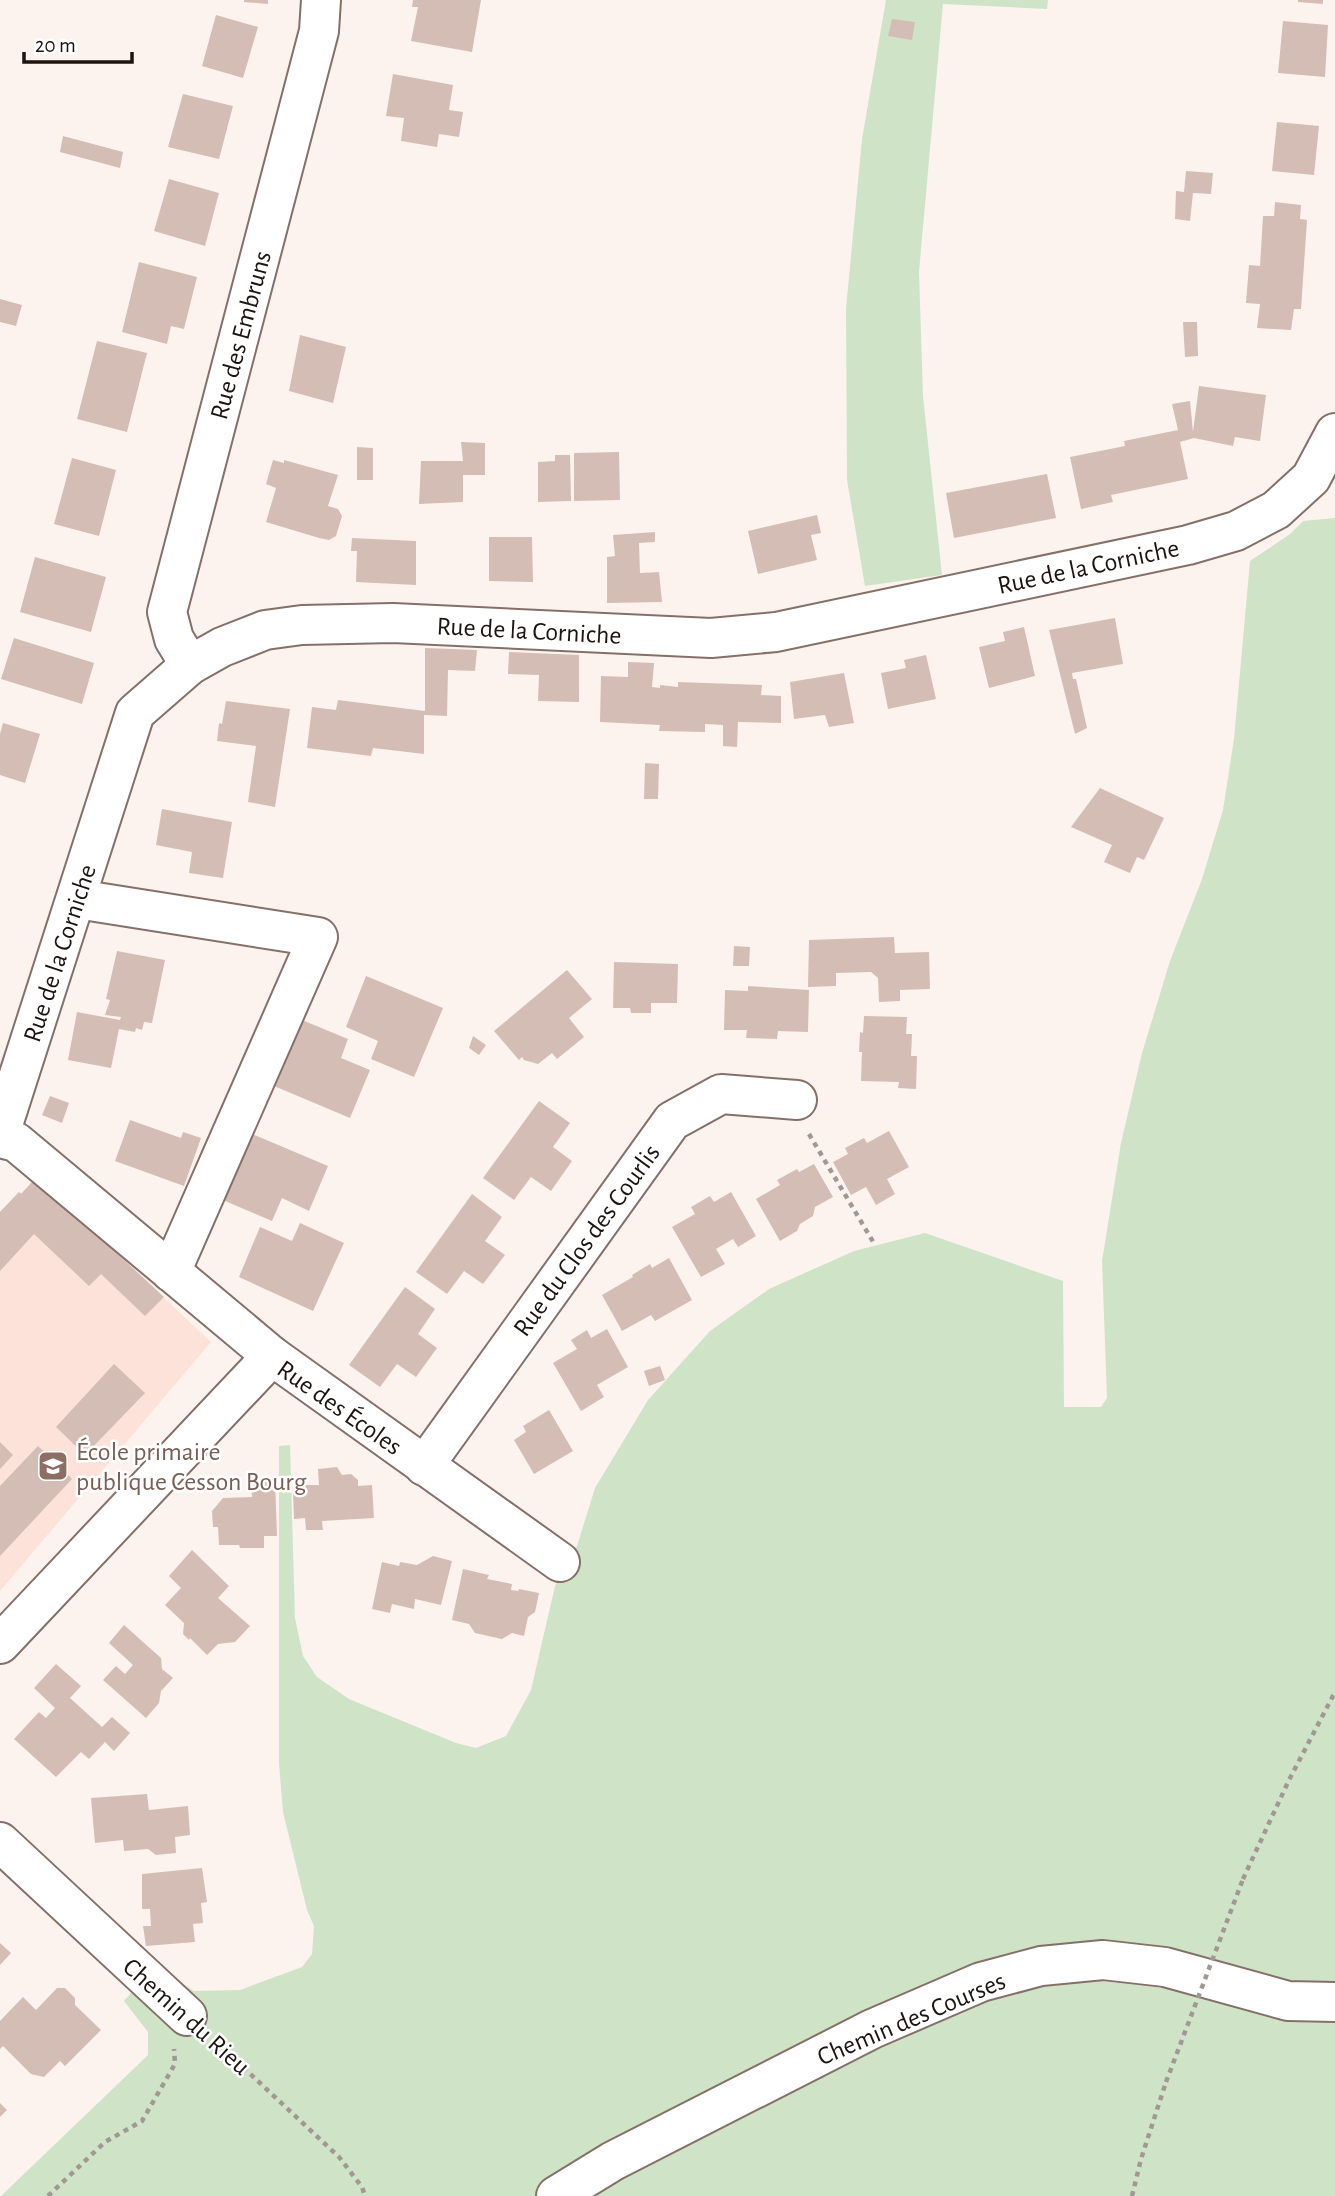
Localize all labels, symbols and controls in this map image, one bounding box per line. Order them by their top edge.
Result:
scale bar [24,21,133,65]
text: 20 m [35,35,76,56]
street label: Rue des Embruns [206,248,276,422]
street label: Rue de la Corniche [995,535,1181,599]
street label: Rue de la Corniche [436,613,622,649]
street label: Rue de la Corniche [19,861,101,1045]
street label: Rue du Clos des Courlis [509,1140,665,1341]
street label: Rue des Écoles [272,1354,408,1460]
place label: École primaire publique Cesson Bourg [76,1437,307,1495]
school or university icon: École primaire publique Cesson Bourg [36,1449,70,1483]
street label: Chemin du Rieu [118,1953,255,2080]
street label: Chemin des Courses [814,1968,1009,2070]

